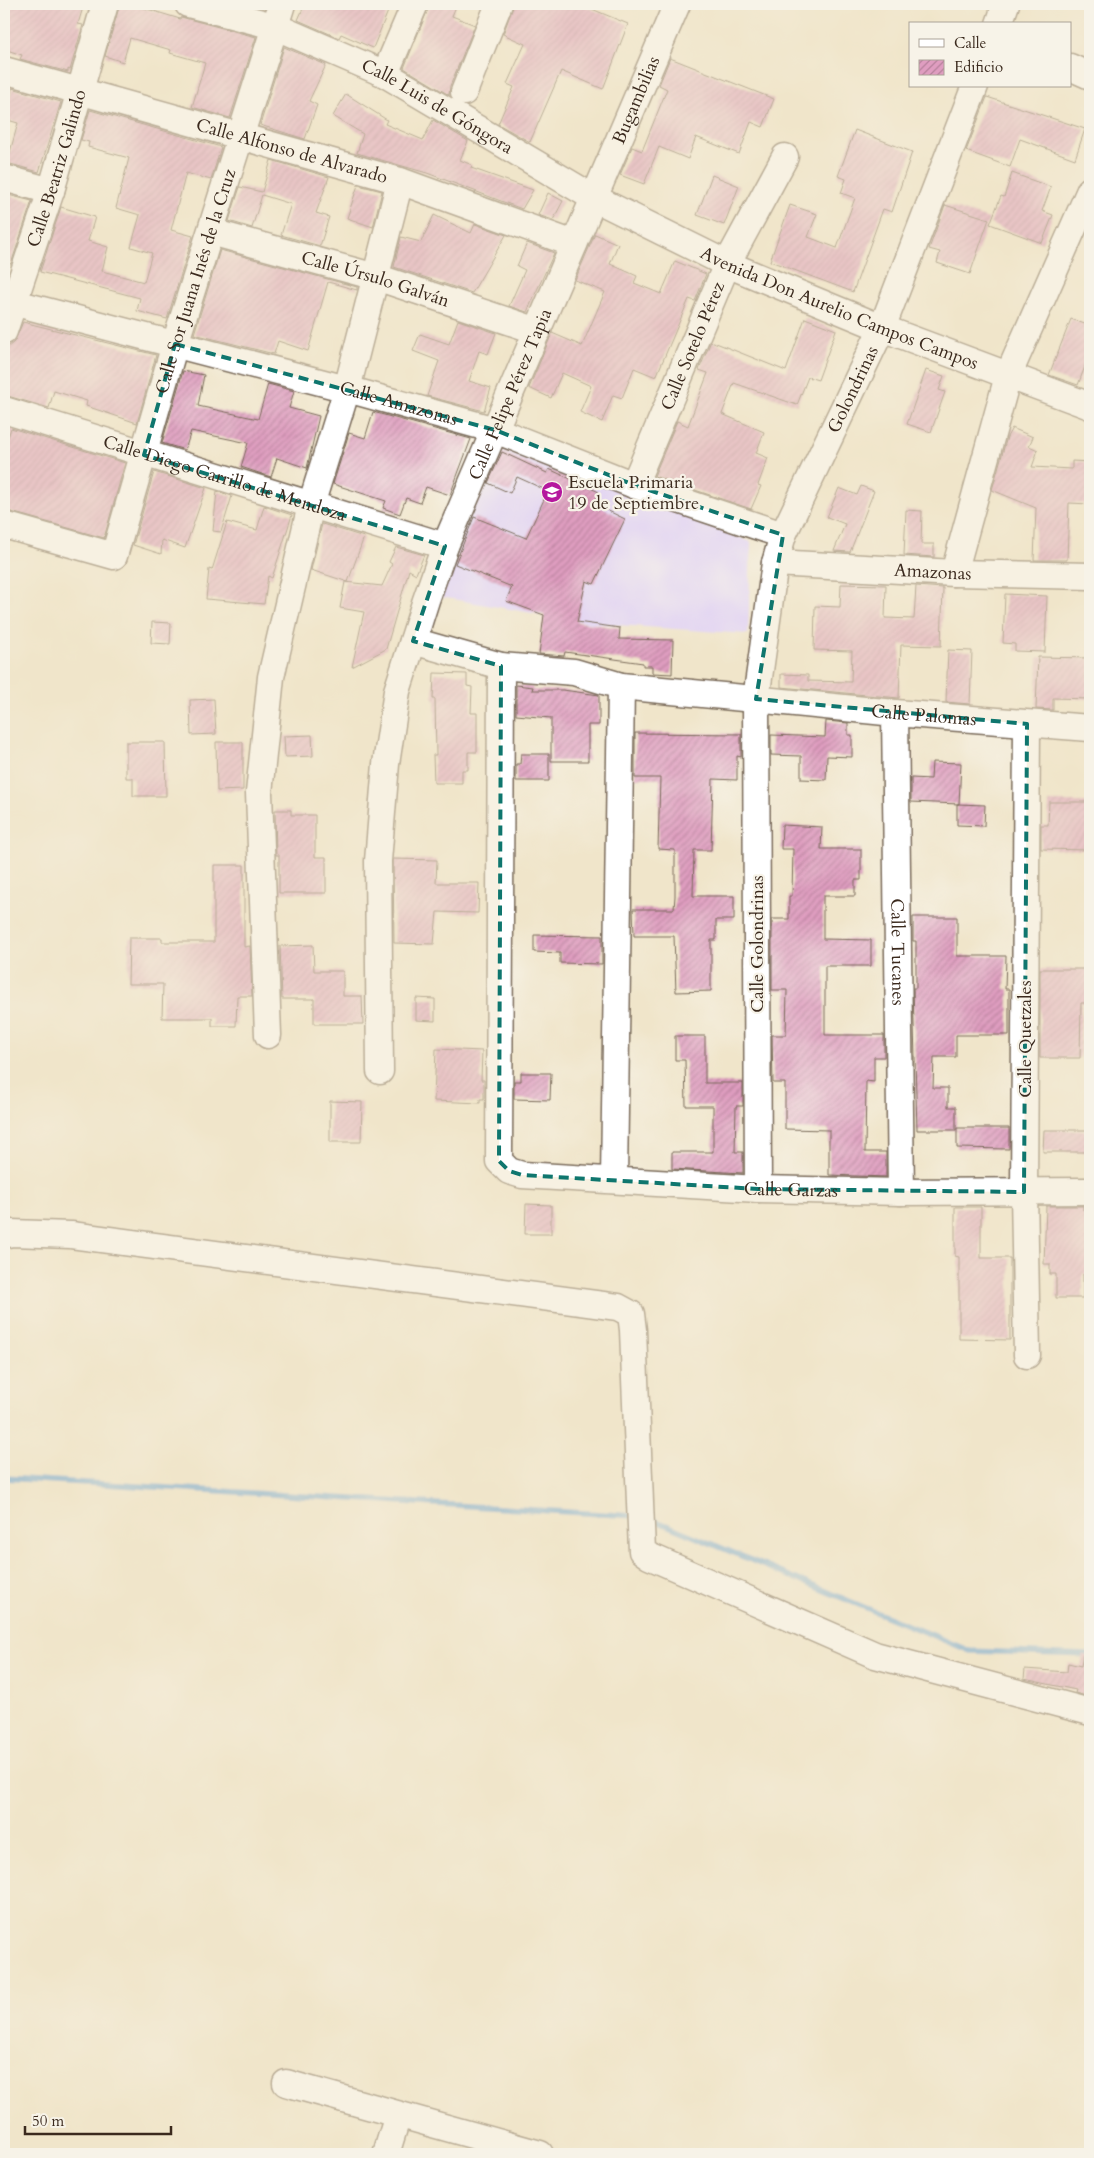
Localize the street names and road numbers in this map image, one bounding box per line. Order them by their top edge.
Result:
street label: Bugambilias [606,52,666,148]
street label: Calle Luis de Góngora [358,53,518,160]
street label: Calle Beatriz Galindo [21,86,92,250]
street label: Calle Alfonso de Alvarado [193,112,391,190]
street label: Calle Sor Juana Inés de la Cruz [149,166,242,396]
street label: Avenida Don Aurelio Campos Campos [696,240,982,376]
street label: Calle Úrsulo Galván [298,245,454,313]
street label: Calle Sotelo Pérez [654,278,731,414]
street label: Calle Felipe Pérez Tapia [462,304,558,484]
street label: Golondrinas [821,342,884,437]
street label: Calle Amazonas [337,375,461,432]
street label: Calle Diego Carrillo de Mendoza [100,429,350,527]
street label: Amazonas [893,557,972,586]
street label: Calle Palomas [870,698,977,732]
street label: Calle Golondrinas [745,875,770,1013]
street label: Calle Tucanes [885,898,911,1006]
street label: Calle Quetzales [1013,980,1038,1098]
street label: Calle Garzas [743,1176,838,1203]

